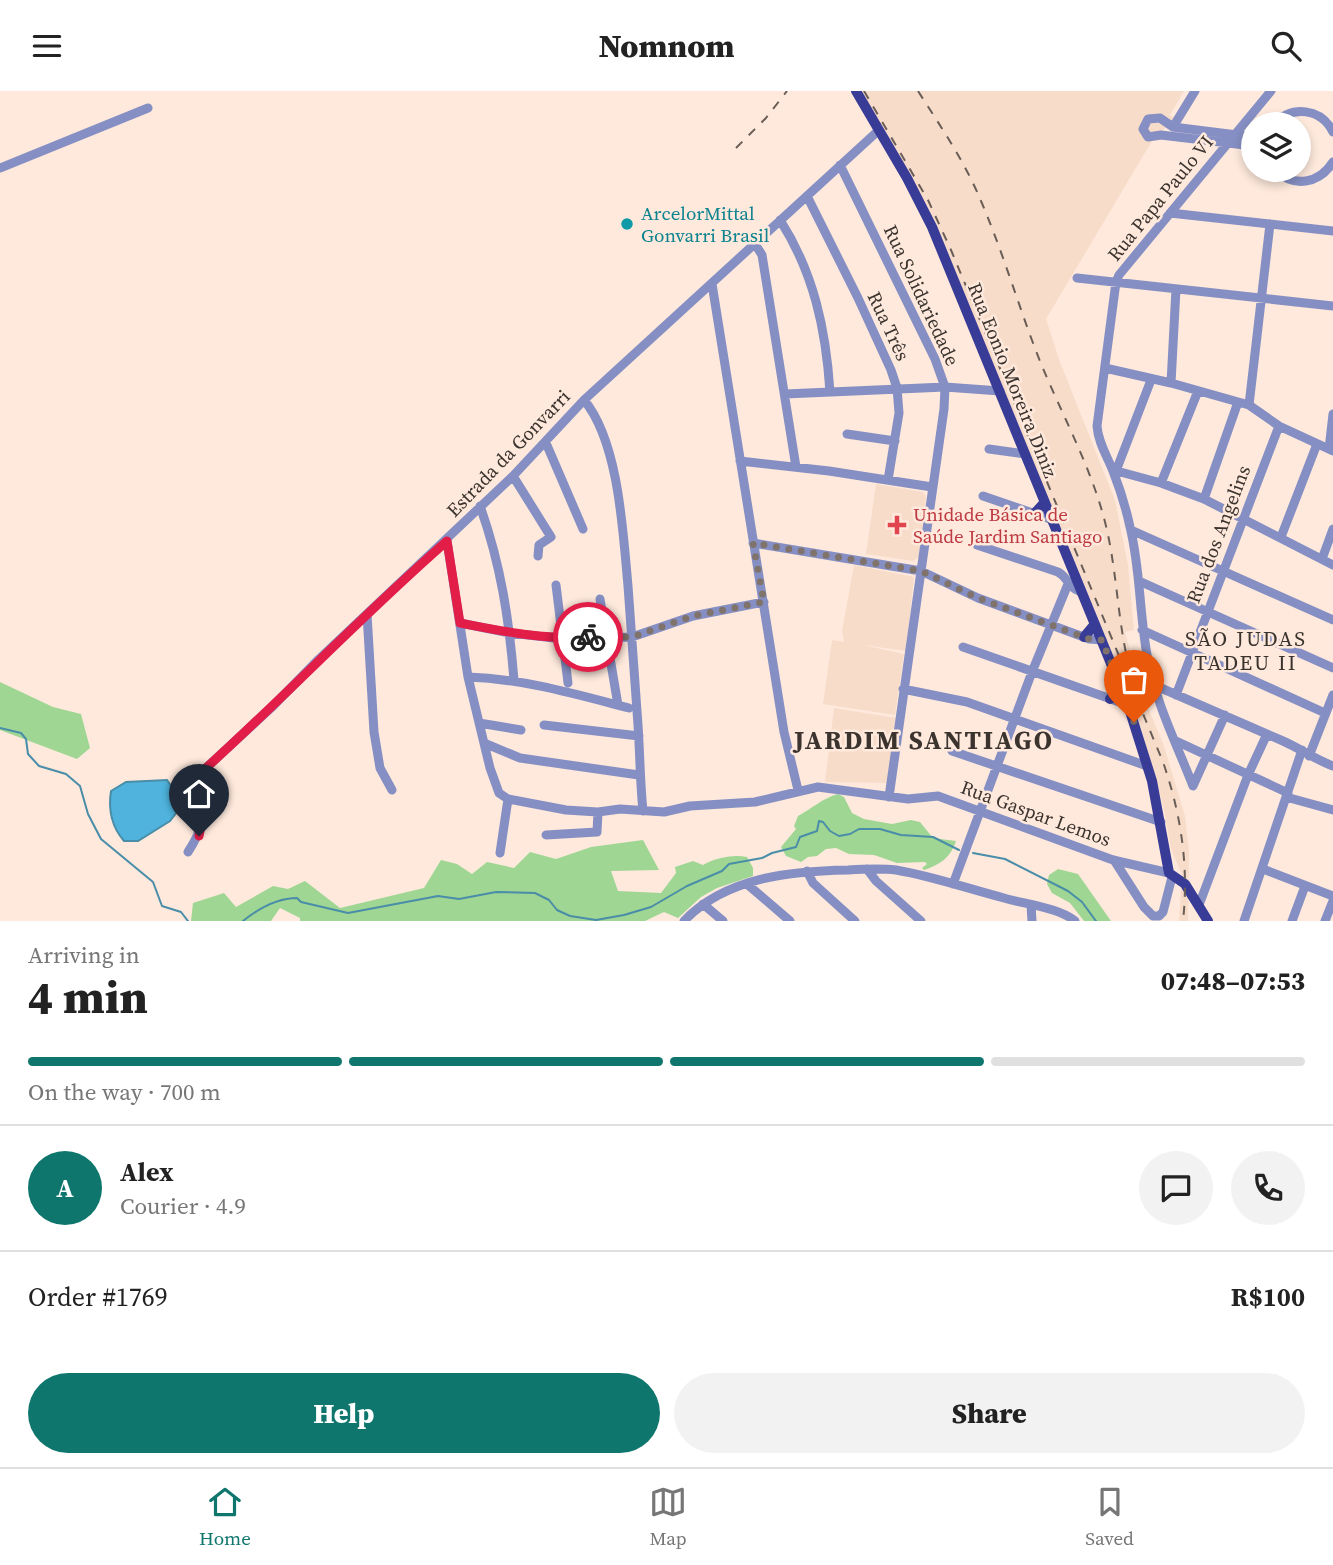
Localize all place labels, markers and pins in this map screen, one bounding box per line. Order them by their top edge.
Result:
place label: ArcelorMittal Gonvarri Brasil [641,200,770,248]
marker: ArcelorMittal Gonvarri Brasil [619,216,635,232]
place label: Unidade Básica de Saúde Jardim Santiago [913,501,1102,549]
marker: Unidade Básica de Saúde Jardim Santiago [887,515,907,535]
pin [1104,650,1164,722]
pin [169,764,229,836]

